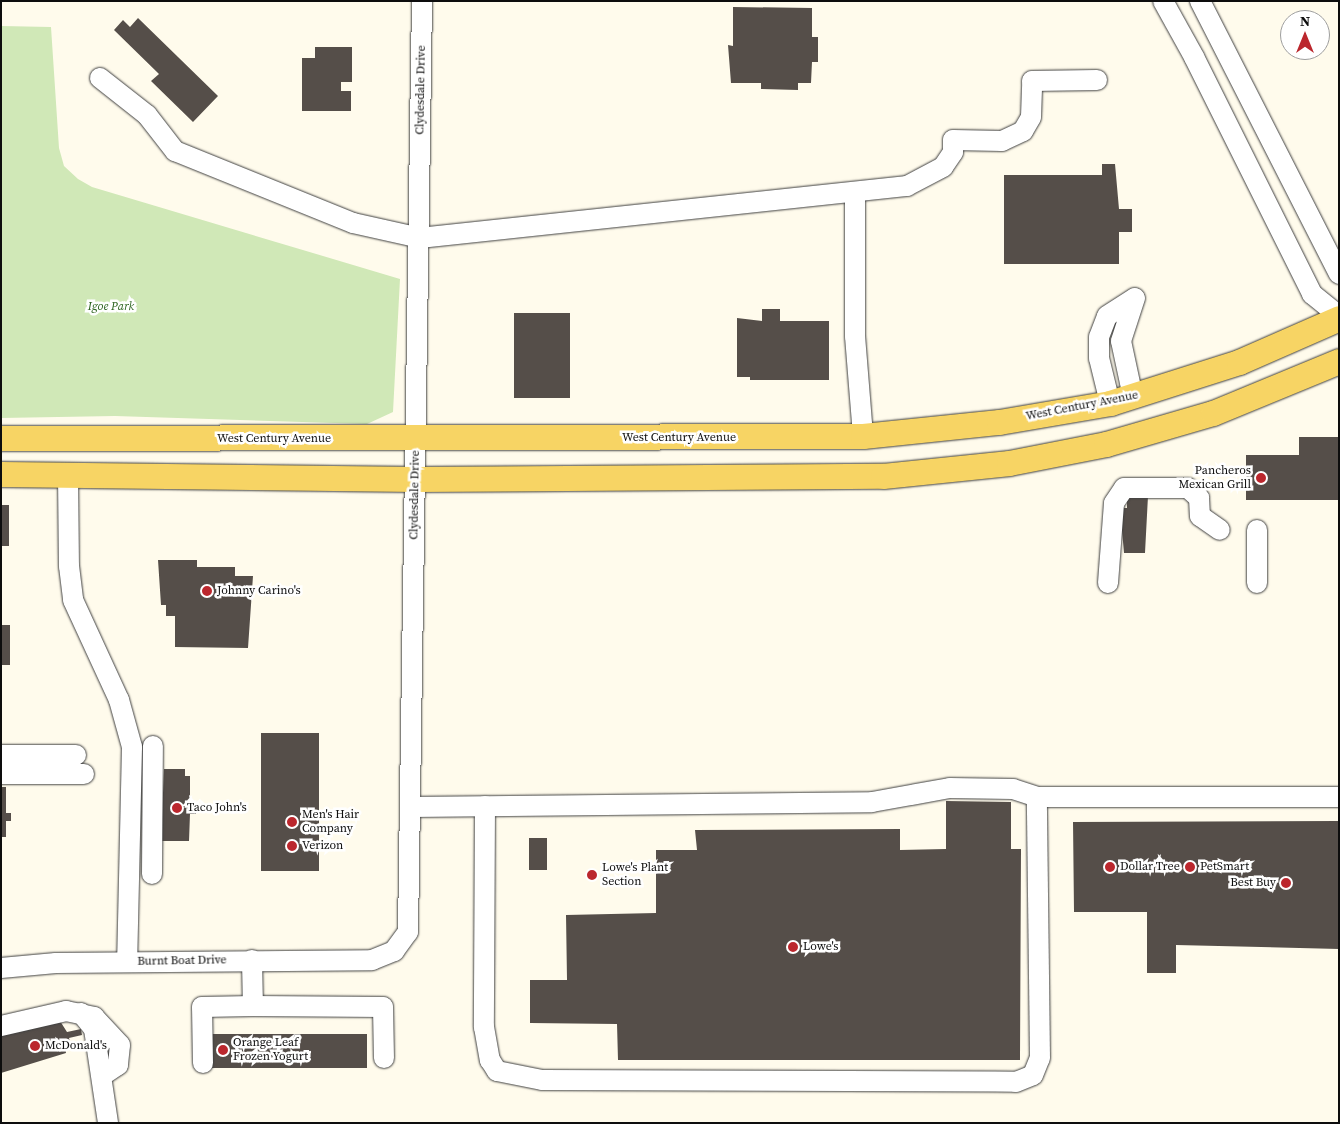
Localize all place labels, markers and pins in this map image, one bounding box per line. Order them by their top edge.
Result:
place label: Pancheros Mexican Grill [1178,464,1251,492]
marker: Pancheros Mexican Grill [1255,472,1267,484]
place label: Johnny Carino's [217,584,301,598]
marker: Johnny Carino's [201,585,213,597]
place label: Taco John's [187,801,247,815]
marker: Taco John's [171,802,183,814]
place label: Men's Hair Company [302,808,359,836]
marker: Men's Hair Company [286,816,298,828]
place label: Verizon [302,839,343,853]
marker: Verizon [286,840,298,852]
place label: Dollar Tree [1120,860,1180,874]
place label: PetSmart [1200,860,1249,874]
place label: Lowe's Plant Section [602,861,668,889]
marker: Dollar Tree [1104,861,1116,873]
marker: PetSmart [1184,861,1196,873]
marker: Lowe's Plant Section [586,869,598,881]
place label: Best Buy [1230,876,1276,890]
marker: Best Buy [1280,877,1292,889]
place label: Lowe's [803,940,839,954]
marker: Lowe's [787,941,799,953]
place label: Orange Leaf Frozen Yogurt [233,1036,308,1064]
place label: McDonald's [45,1039,107,1053]
marker: McDonald's [29,1040,41,1052]
marker: Orange Leaf Frozen Yogurt [217,1044,229,1056]

